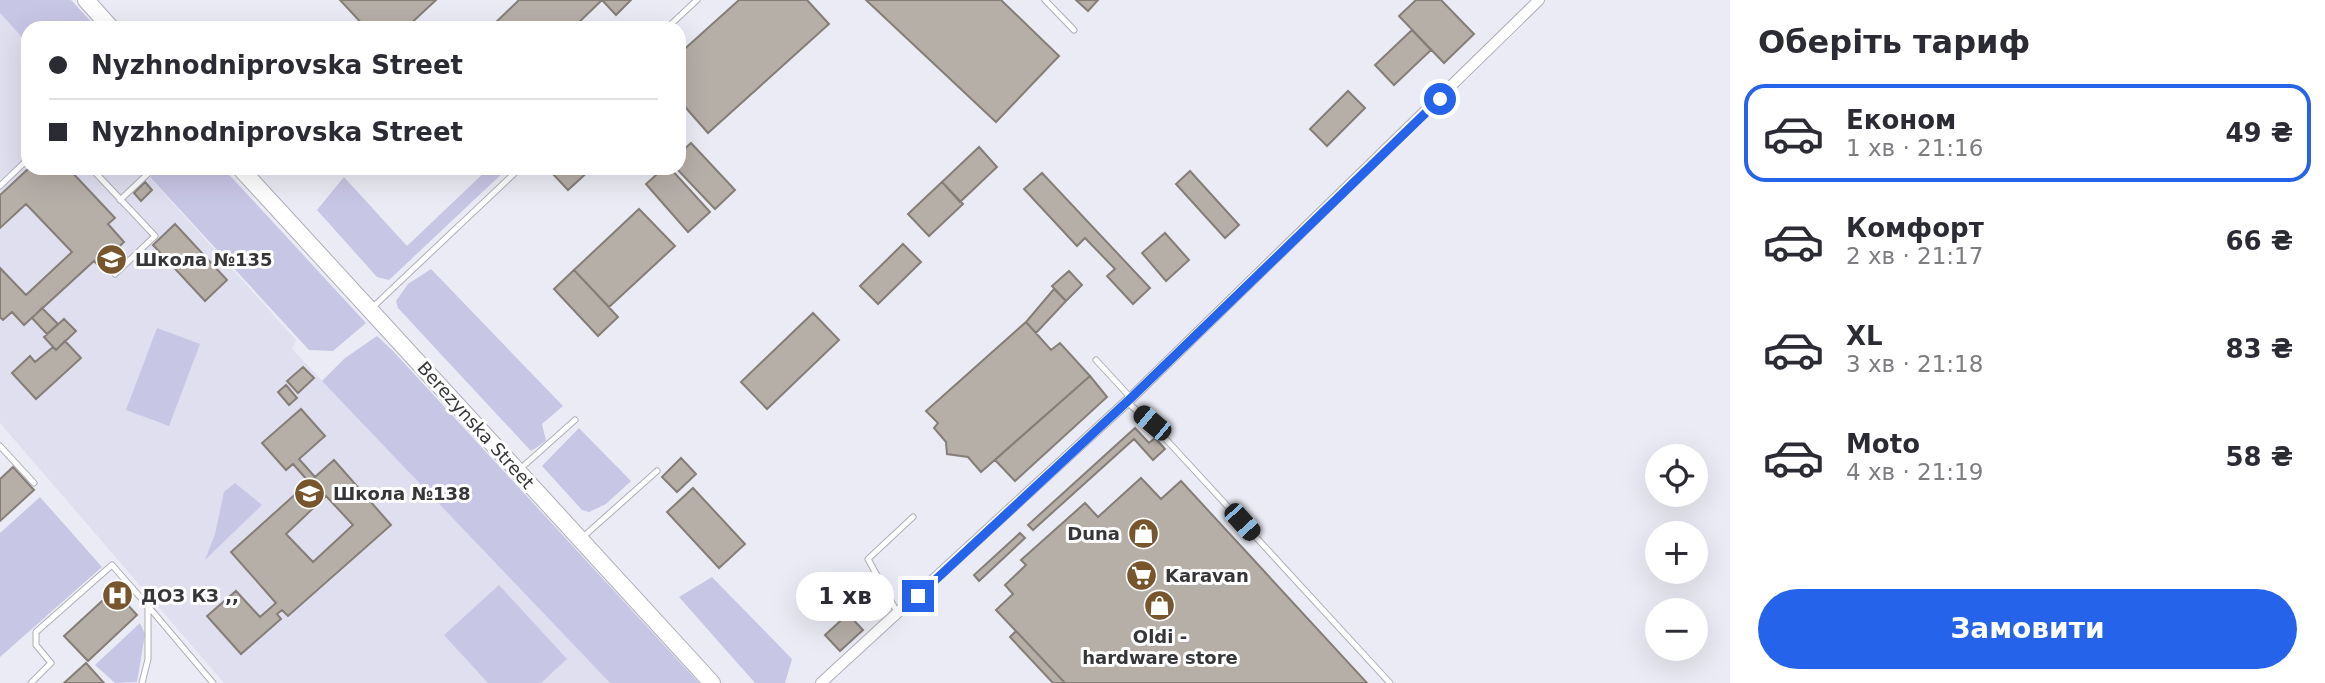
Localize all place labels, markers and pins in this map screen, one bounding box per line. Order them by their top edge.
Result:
school or university icon: Школа №135 [95,242,129,276]
place label: Школа №135 [135,249,273,270]
school or university icon: Школа №138 [293,476,327,510]
place label: Школа №138 [333,483,471,504]
shop icon: Duna [1126,516,1160,550]
place label: Duna [1067,523,1120,544]
supermarket icon: Karavan [1125,558,1159,592]
place label: Karavan [1165,565,1249,586]
hospital icon: ДОЗ КЗ ,, [101,578,135,612]
place label: ДОЗ КЗ ,, [141,585,239,606]
shop icon: Oldi - hardware store [1143,588,1177,622]
place label: Oldi - hardware store [1082,626,1238,668]

